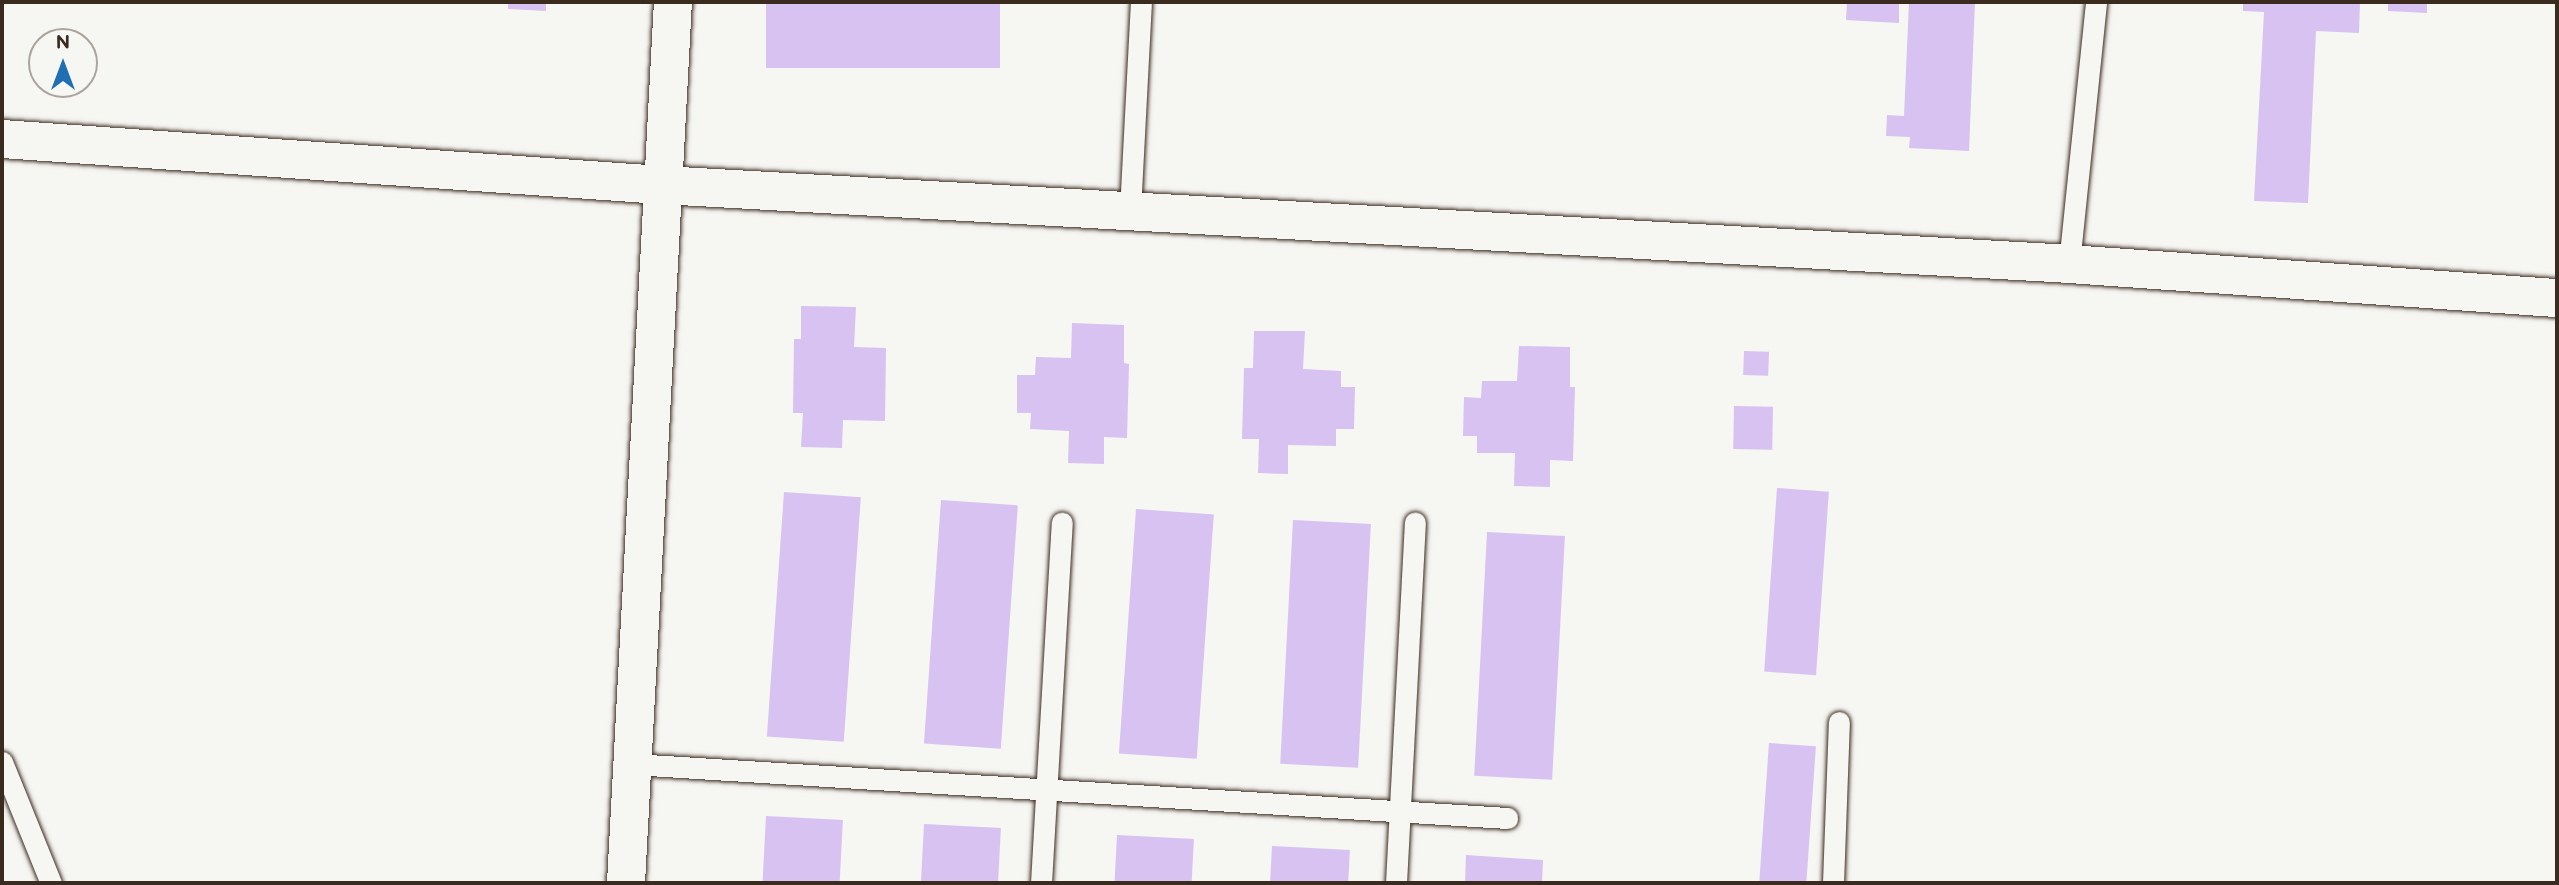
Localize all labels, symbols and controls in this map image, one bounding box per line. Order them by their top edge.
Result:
north arrow [28,28,98,98]
text: N [56,32,70,55]

